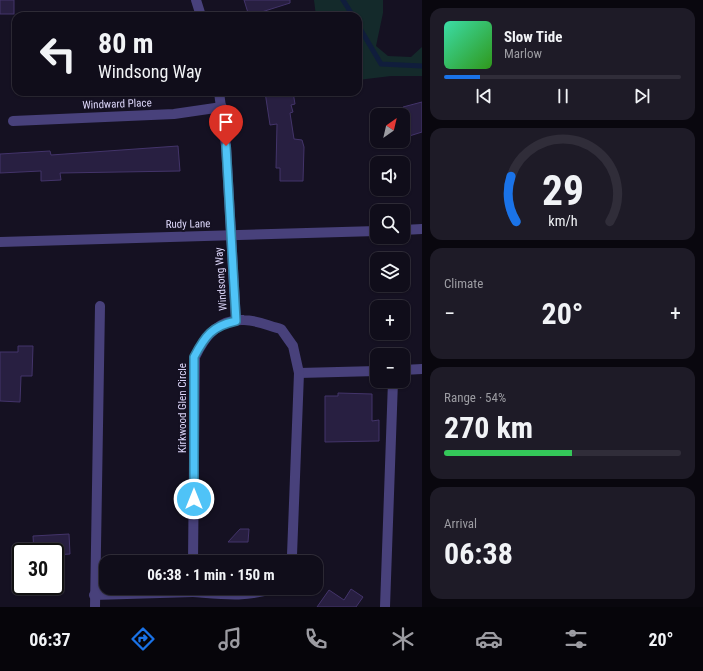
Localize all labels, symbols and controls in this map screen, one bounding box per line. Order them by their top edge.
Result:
text: 80 m [98,27,154,60]
icon: left [32,28,84,80]
text: Slow Tide [504,28,562,46]
text: Marlow [504,46,542,61]
text: Windsong Way [98,61,202,82]
icon: previous [473,85,495,107]
icon: pause [552,85,574,107]
icon: next [631,85,653,107]
street label: Windward Place [82,96,152,112]
pin [209,105,243,146]
north arrow [370,108,410,148]
map controls [370,108,410,388]
icon: arrive [215,111,237,133]
button: sound [370,156,410,196]
text: 29 [541,165,584,214]
button: search [370,204,410,244]
text: km/h [548,212,577,228]
street label: Rudy Lane [166,217,210,231]
street label: Windsong Way [212,246,230,311]
button: layers [370,252,410,292]
text: Climate [444,276,483,291]
text: 20° [542,296,584,331]
button: + [370,300,410,340]
text: − [444,301,455,326]
text: + [670,301,681,326]
button: − [370,348,410,388]
street label: Kirkwood Glen Circle [176,363,189,453]
text: Range · 54% [444,390,506,405]
text: 270 km [444,410,533,445]
position arrow [173,478,215,520]
text: Arrival [444,516,477,531]
text: 06:38 [444,536,513,571]
speed limit sign: 30 [12,543,64,595]
text: 06:38 · 1 min · 150 m [147,566,275,584]
icon: directions [129,625,157,653]
icon: music [216,625,244,653]
icon: phone [302,625,330,653]
icon: climate [389,625,417,653]
icon: car [475,625,503,653]
icon: filters [562,625,590,653]
text: 06:37 [29,629,71,650]
text: 20° [648,629,674,650]

